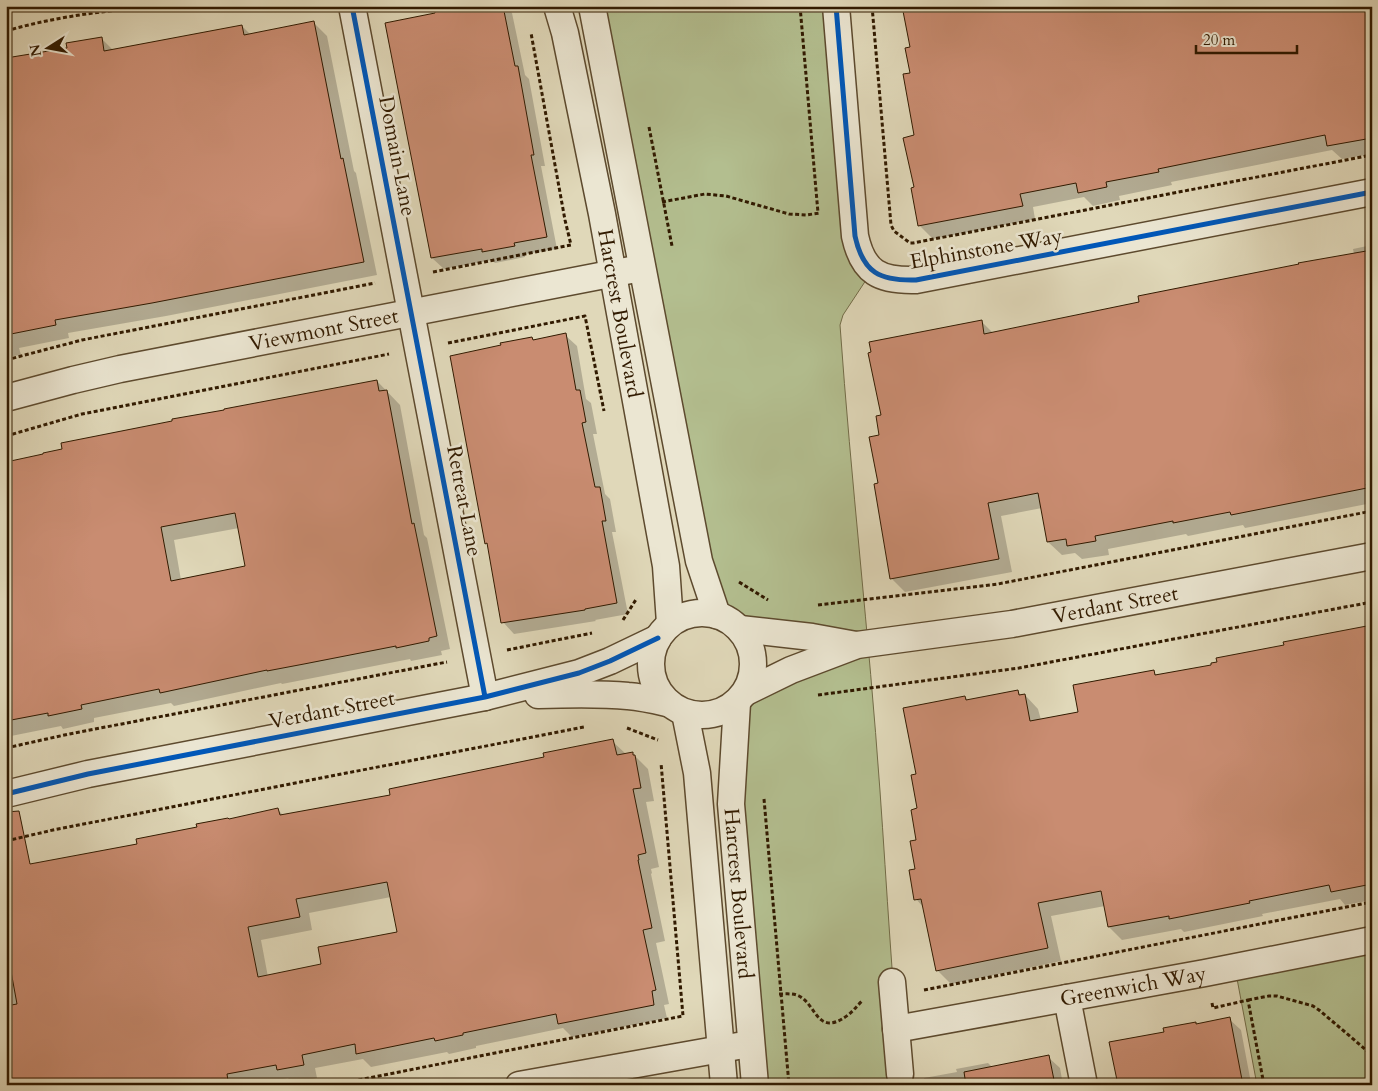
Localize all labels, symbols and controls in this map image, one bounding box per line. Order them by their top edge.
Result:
north arrow [22,22,72,72]
scale bar [1196,22,1297,54]
text: 20 m [1203,30,1235,50]
text: N [25,43,46,58]
street label: Domain Lane [371,93,423,219]
street label: Elphinstone Way [907,221,1065,277]
street label: Harcrest Boulevard [591,227,650,400]
street label: Viewmont Street [246,301,401,358]
street label: Retreat Lane [439,443,489,559]
street label: Verdant Street [1050,578,1181,631]
street label: Verdant Street [267,684,398,736]
street label: Harcrest Boulevard [717,807,760,980]
street label: Greenwich Way [1058,959,1209,1014]

